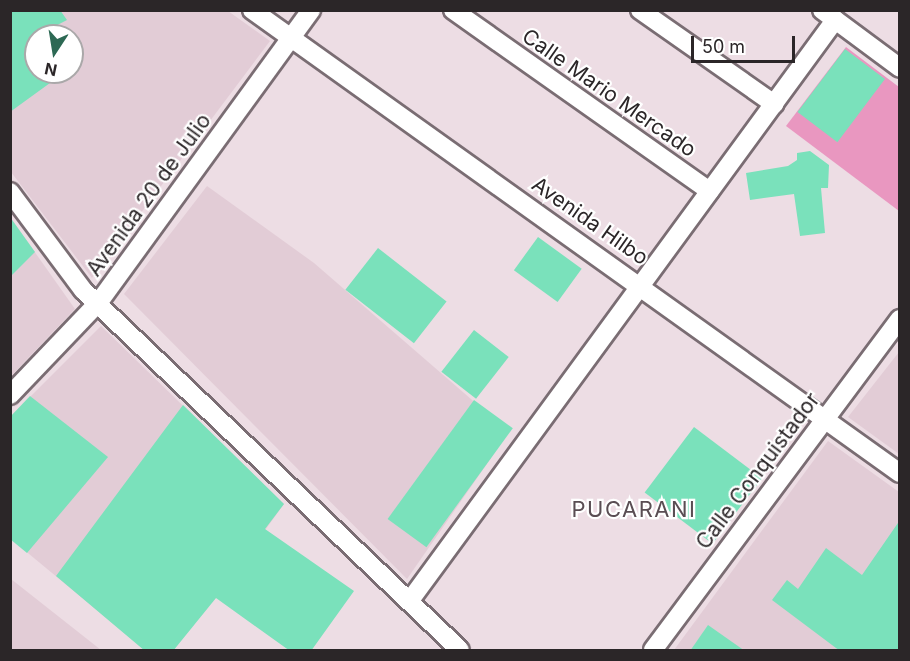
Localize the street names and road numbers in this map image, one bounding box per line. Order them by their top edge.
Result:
street label: Calle Mario Mercado [517,24,701,162]
street label: Avenida 20 de Julio [82,109,216,281]
street label: Avenida Hilbo [527,172,653,270]
street label: Calle Conquistador [691,388,825,554]

